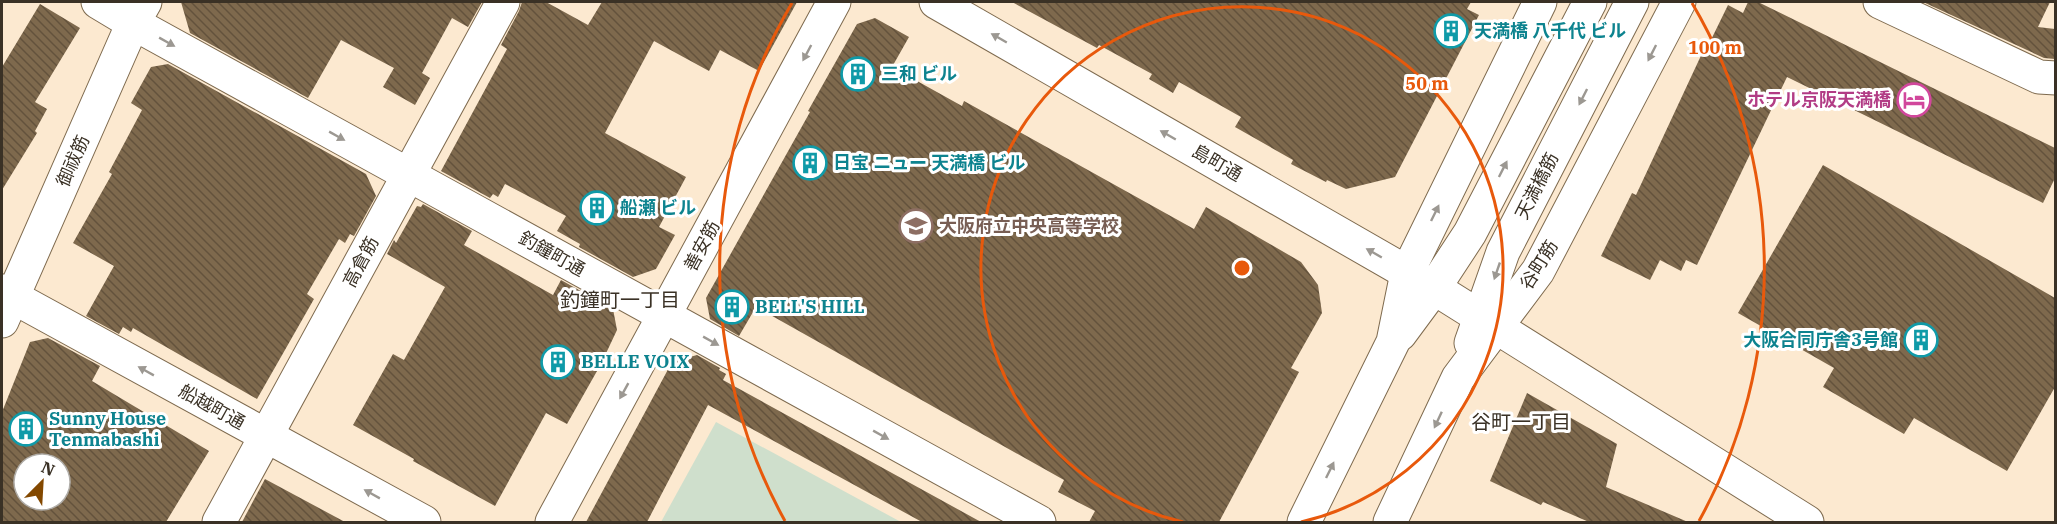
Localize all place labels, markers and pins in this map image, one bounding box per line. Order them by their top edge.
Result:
building icon: 天満橋 八千代 ビル [1433,13,1469,49]
place label: 天満橋 八千代 ビル [1474,19,1626,42]
building icon: 三和 ビル [840,56,876,92]
place label: 三和 ビル [881,62,957,85]
hotel icon: ホテル京阪天満橋 [1896,82,1932,118]
place label: ホテル京阪天満橋 [1747,88,1891,111]
building icon: 日宝 ニュー 天満橋 ビル [792,145,828,181]
place label: 日宝 ニュー 天満橋 ビル [833,151,1026,174]
building icon: 船瀬 ビル [579,190,615,226]
place label: 船瀬 ビル [620,196,696,219]
school or university icon: 大阪府立中央高等学校 [898,208,934,244]
place label: 大阪府立中央高等学校 [939,214,1119,237]
centre of rings [1232,258,1252,278]
building icon: BELL'S HILL [714,289,750,325]
place label: BELL'S HILL [755,295,865,318]
building icon: 大阪合同庁舎3号館 [1903,322,1939,358]
place label: 大阪合同庁舎3号館 [1743,328,1898,351]
building icon: BELLE VOIX [540,344,576,380]
place label: BELLE VOIX [581,350,690,373]
place label: Sunny House Tenmabashi [49,407,166,451]
building icon: Sunny House Tenmabashi [8,411,44,447]

